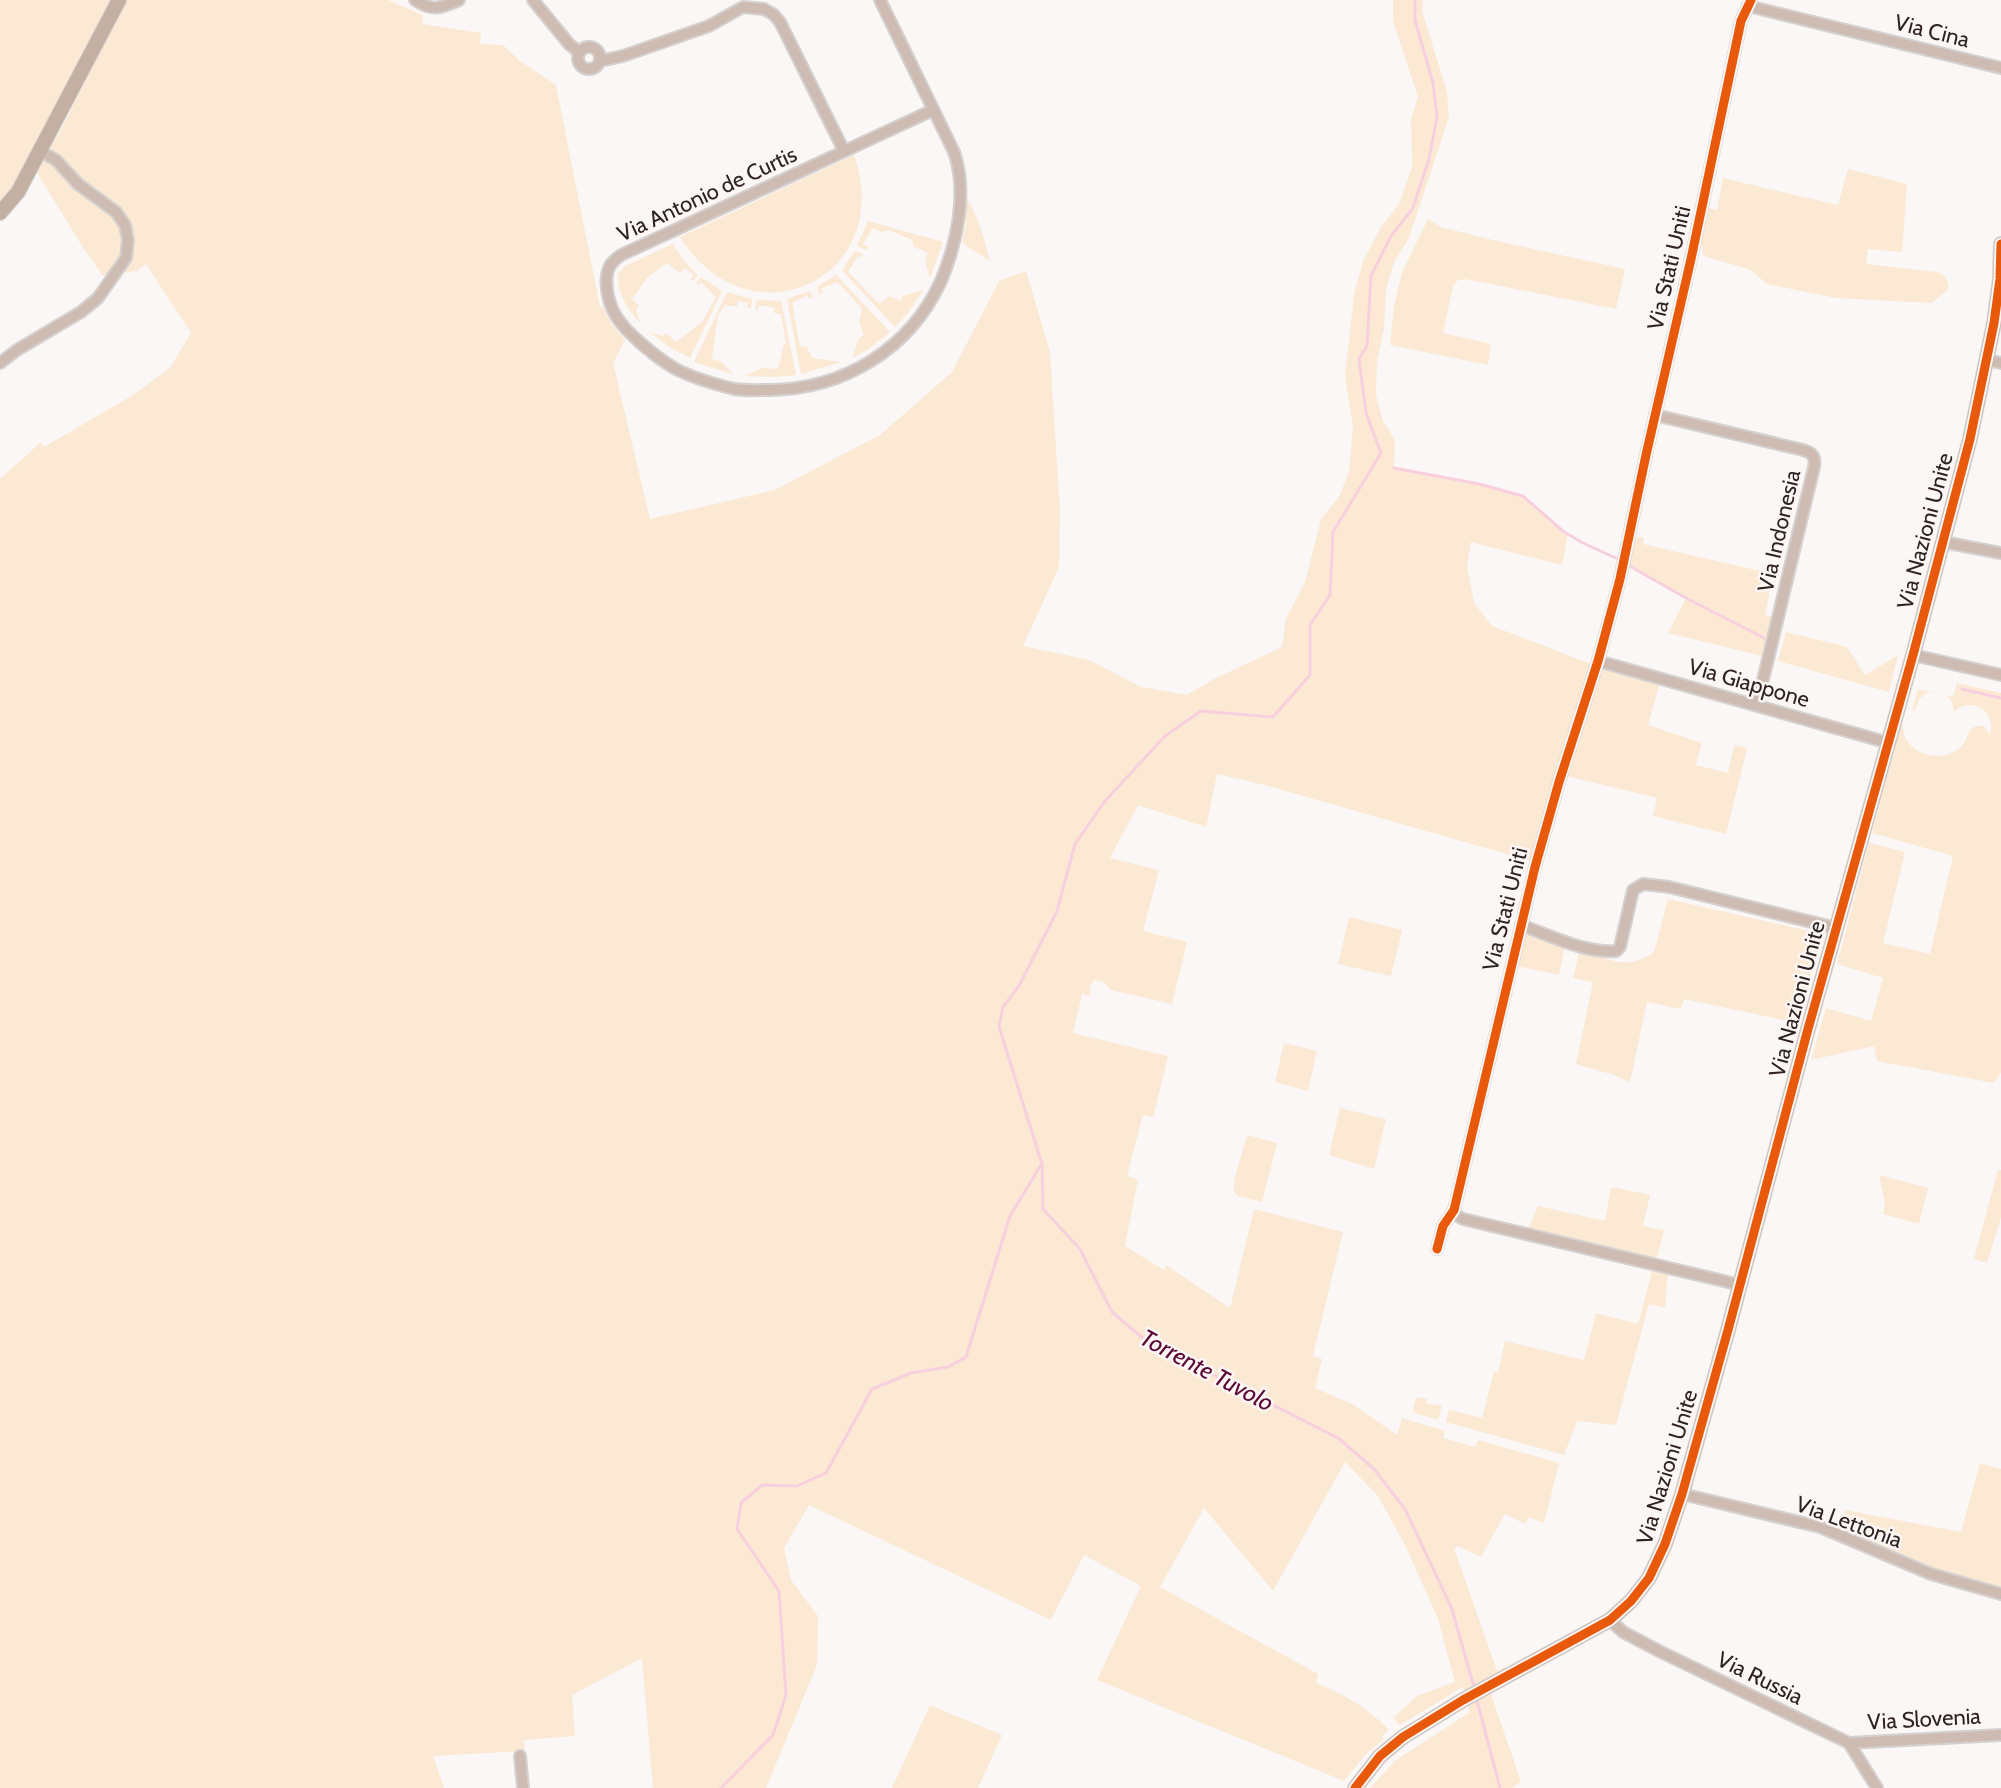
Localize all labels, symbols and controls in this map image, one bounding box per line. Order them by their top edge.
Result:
street label: Via Cina [1892,9,1973,53]
street label: Via Antonio de Curtis [613,141,801,247]
street label: Via Stati Uniti [1642,203,1696,333]
street label: Via Nazioni Unite [1891,450,1959,612]
street label: Via Indonesia [1752,467,1806,595]
street label: Via Giappone [1685,653,1813,713]
street label: Via Stati Uniti [1477,844,1533,974]
street label: Via Nazioni Unite [1763,918,1831,1080]
water label: Torrente Tuvolo [1135,1323,1279,1417]
street label: Via Nazioni Unite [1631,1386,1703,1548]
street label: Via Lettonia [1792,1490,1906,1554]
street label: Via Russia [1712,1646,1808,1711]
street label: Via Slovenia [1867,1703,1982,1735]

